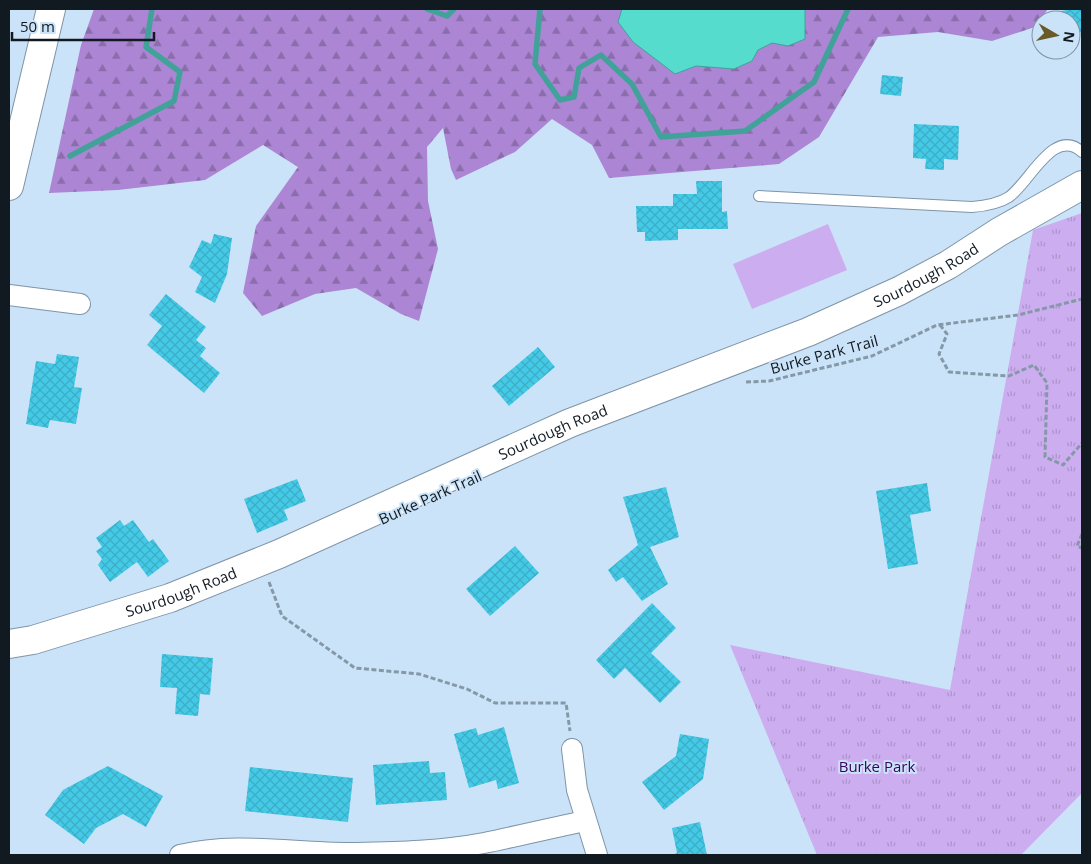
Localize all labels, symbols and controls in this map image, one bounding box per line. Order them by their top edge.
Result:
scale bar [12,10,155,42]
north arrow [1031,10,1081,60]
text: 50 m [20,16,55,36]
text: N [1059,30,1080,44]
street label: Sourdough Road [870,238,982,311]
street label: Burke Park Trail [768,330,880,378]
street label: Sourdough Road [495,400,610,464]
street label: Burke Park Trail [375,465,485,529]
street label: Sourdough Road [123,562,240,621]
park label: Burke Park [839,756,915,776]

